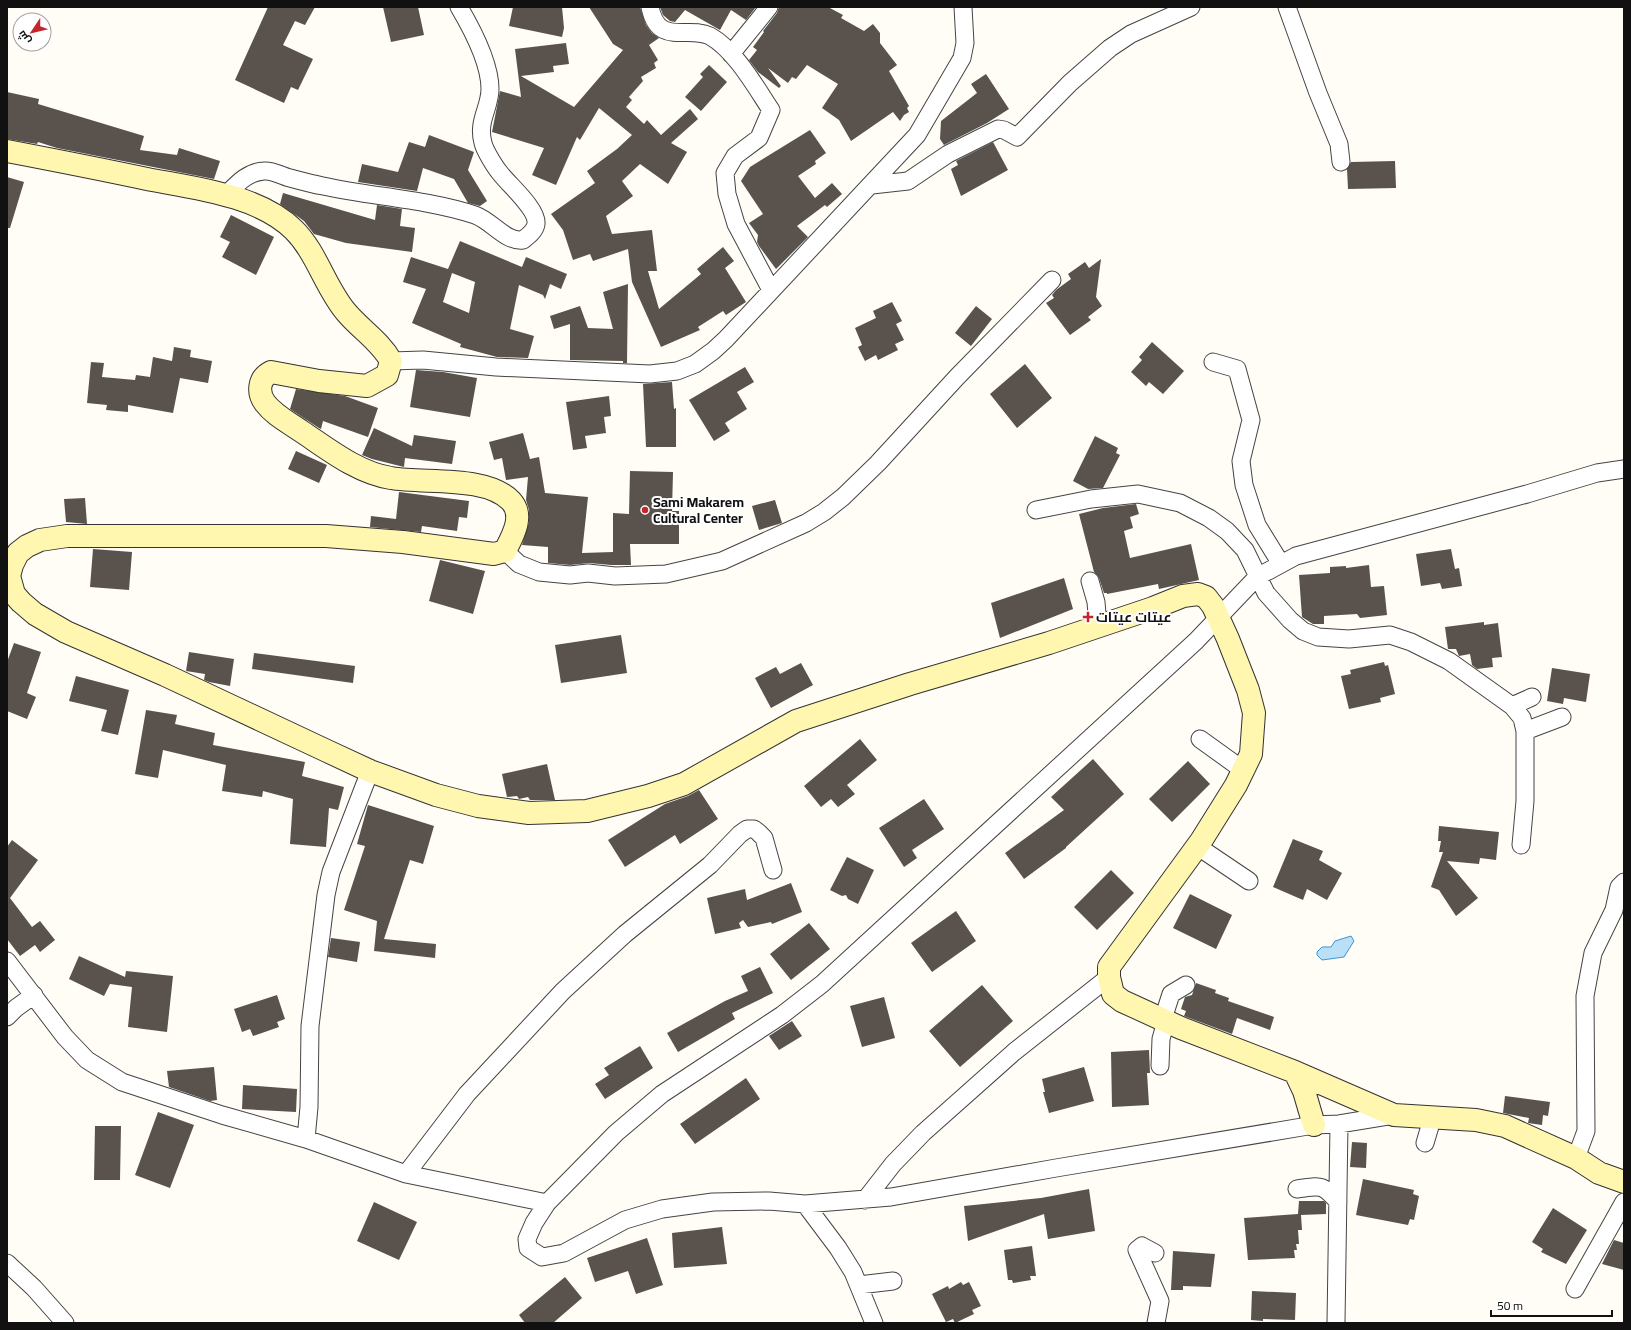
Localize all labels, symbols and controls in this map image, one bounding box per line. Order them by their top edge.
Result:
north arrow [12,12,52,52]
text: ش [12,26,36,49]
place label: Sami Makarem Cultural Center [653,489,744,531]
marker: Sami Makarem Cultural Center [640,505,650,515]
place label: عيتات عيتات [1096,604,1172,630]
marker: عيتات عيتات [1083,612,1093,622]
scale bar [1491,1292,1612,1318]
text: 50 m [1497,1294,1523,1317]

